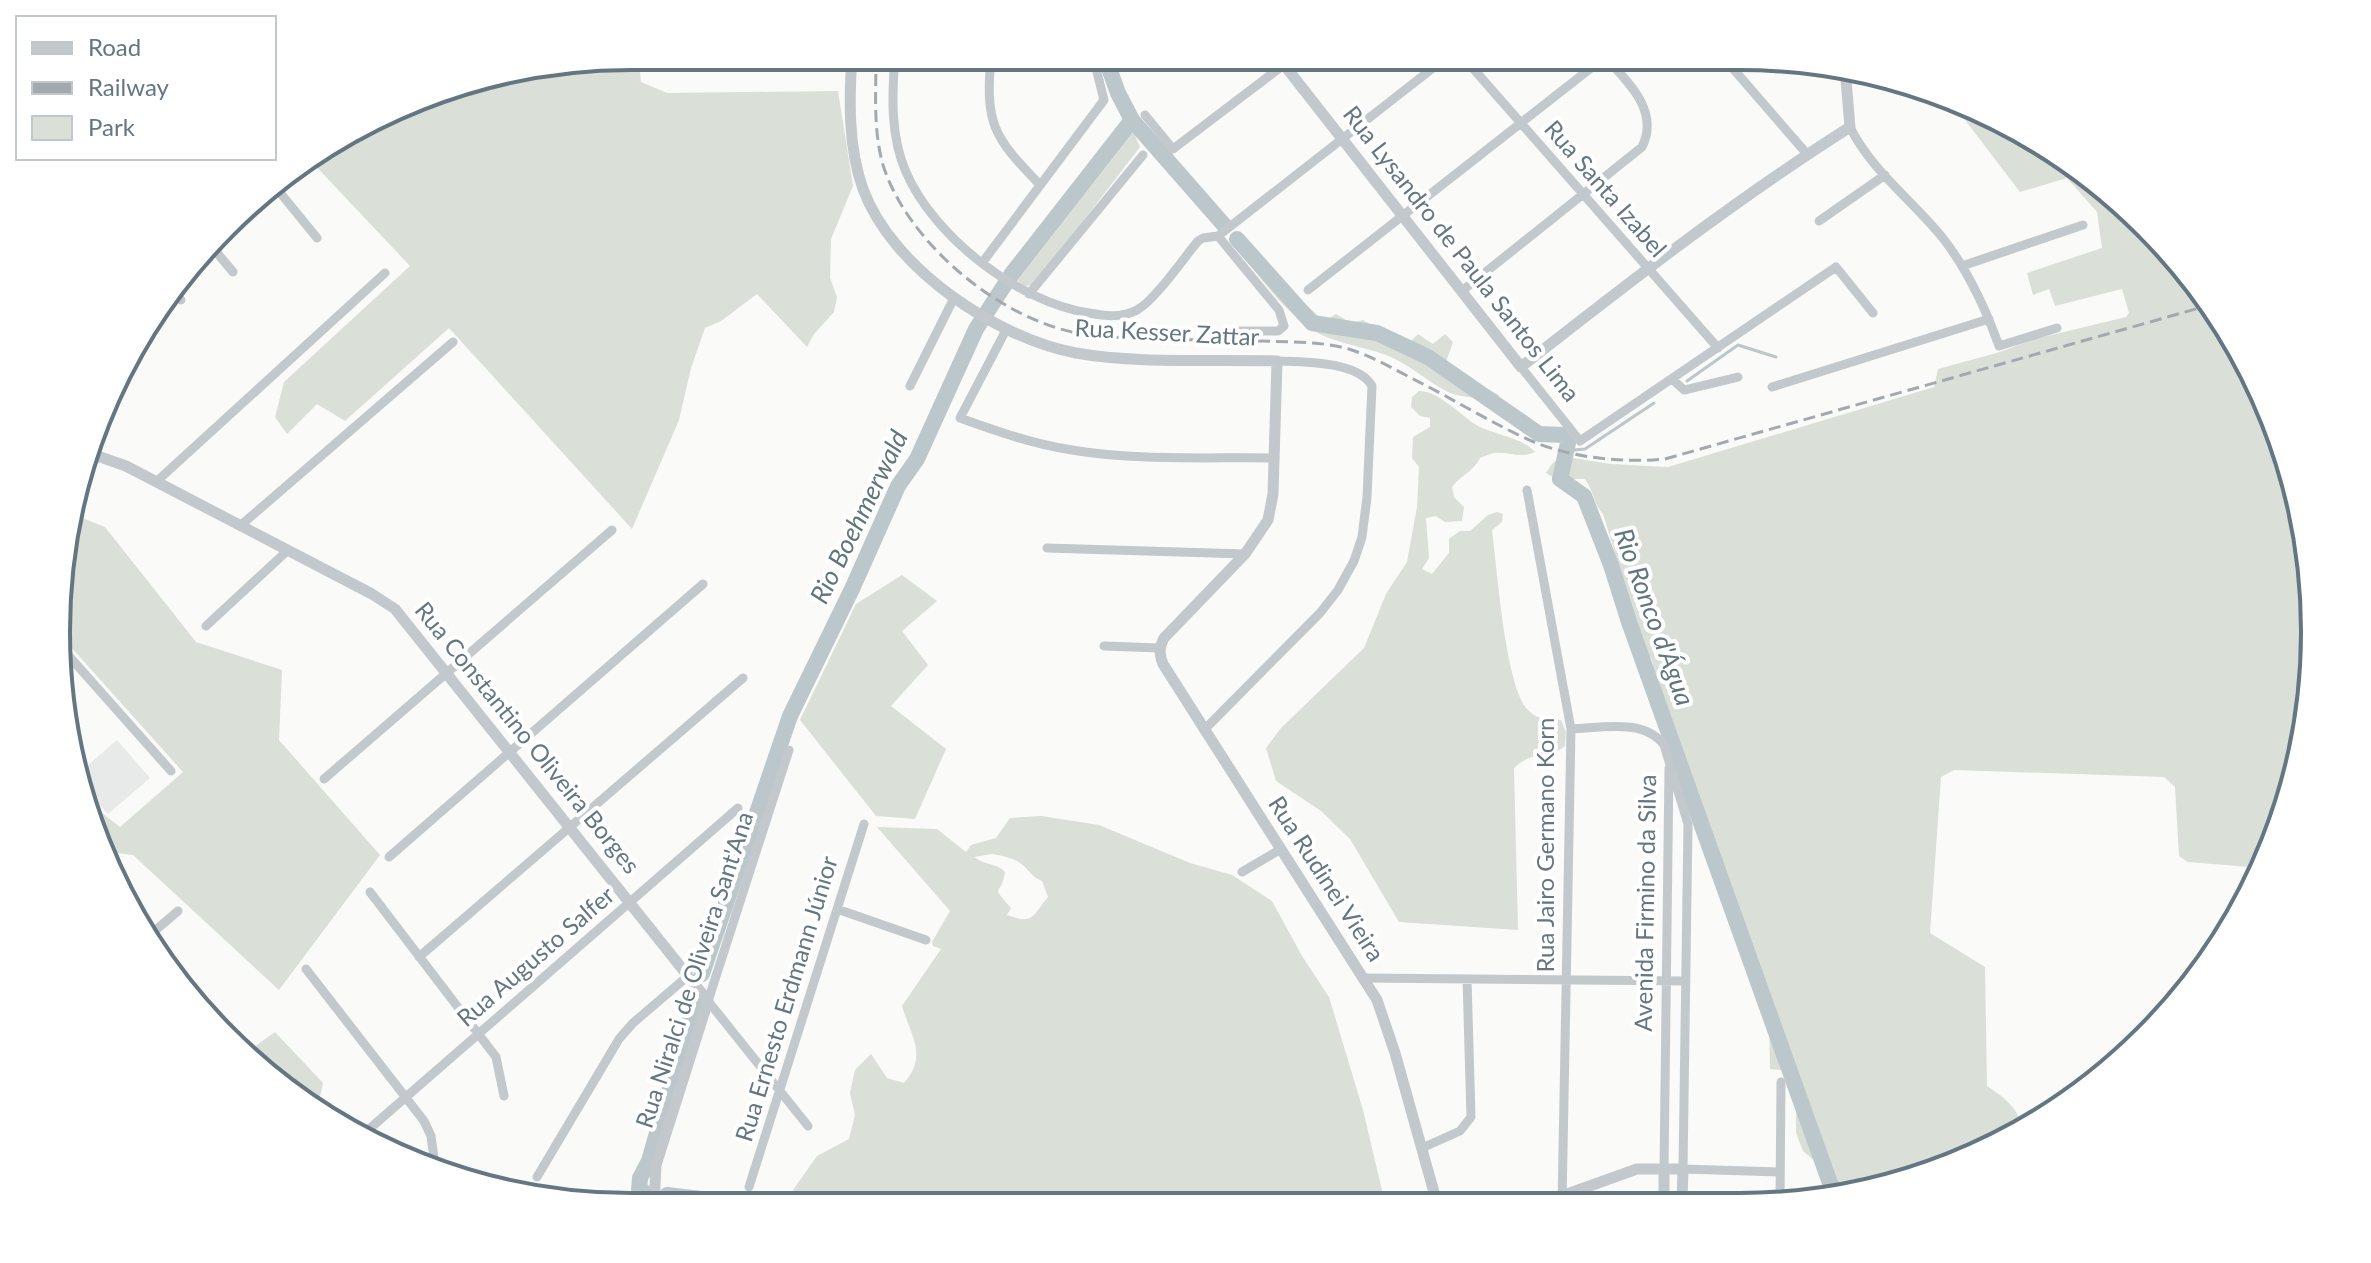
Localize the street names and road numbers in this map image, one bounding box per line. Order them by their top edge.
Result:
street label: Rua Lysandro de Paula Santos Lima [1338,99,1587,407]
street label: Rua Santa Izabel [1539,114,1673,262]
street label: Rua Kesser Zattar [1074,312,1260,351]
street label: Rua Constantino Oliveira Borges [410,595,647,879]
street label: Rua Jairo Germano Korn [1530,718,1559,972]
street label: Avenida Firmino da Silva [1628,774,1661,1032]
street label: Rua Rudinei Vieira [1263,790,1391,966]
street label: Rua Niralci de Oliveira Sant'Ana [629,808,758,1131]
street label: Rua Ernesto Erdmann Júnior [728,852,843,1145]
street label: Rua Augusto Salfer [450,879,620,1032]

